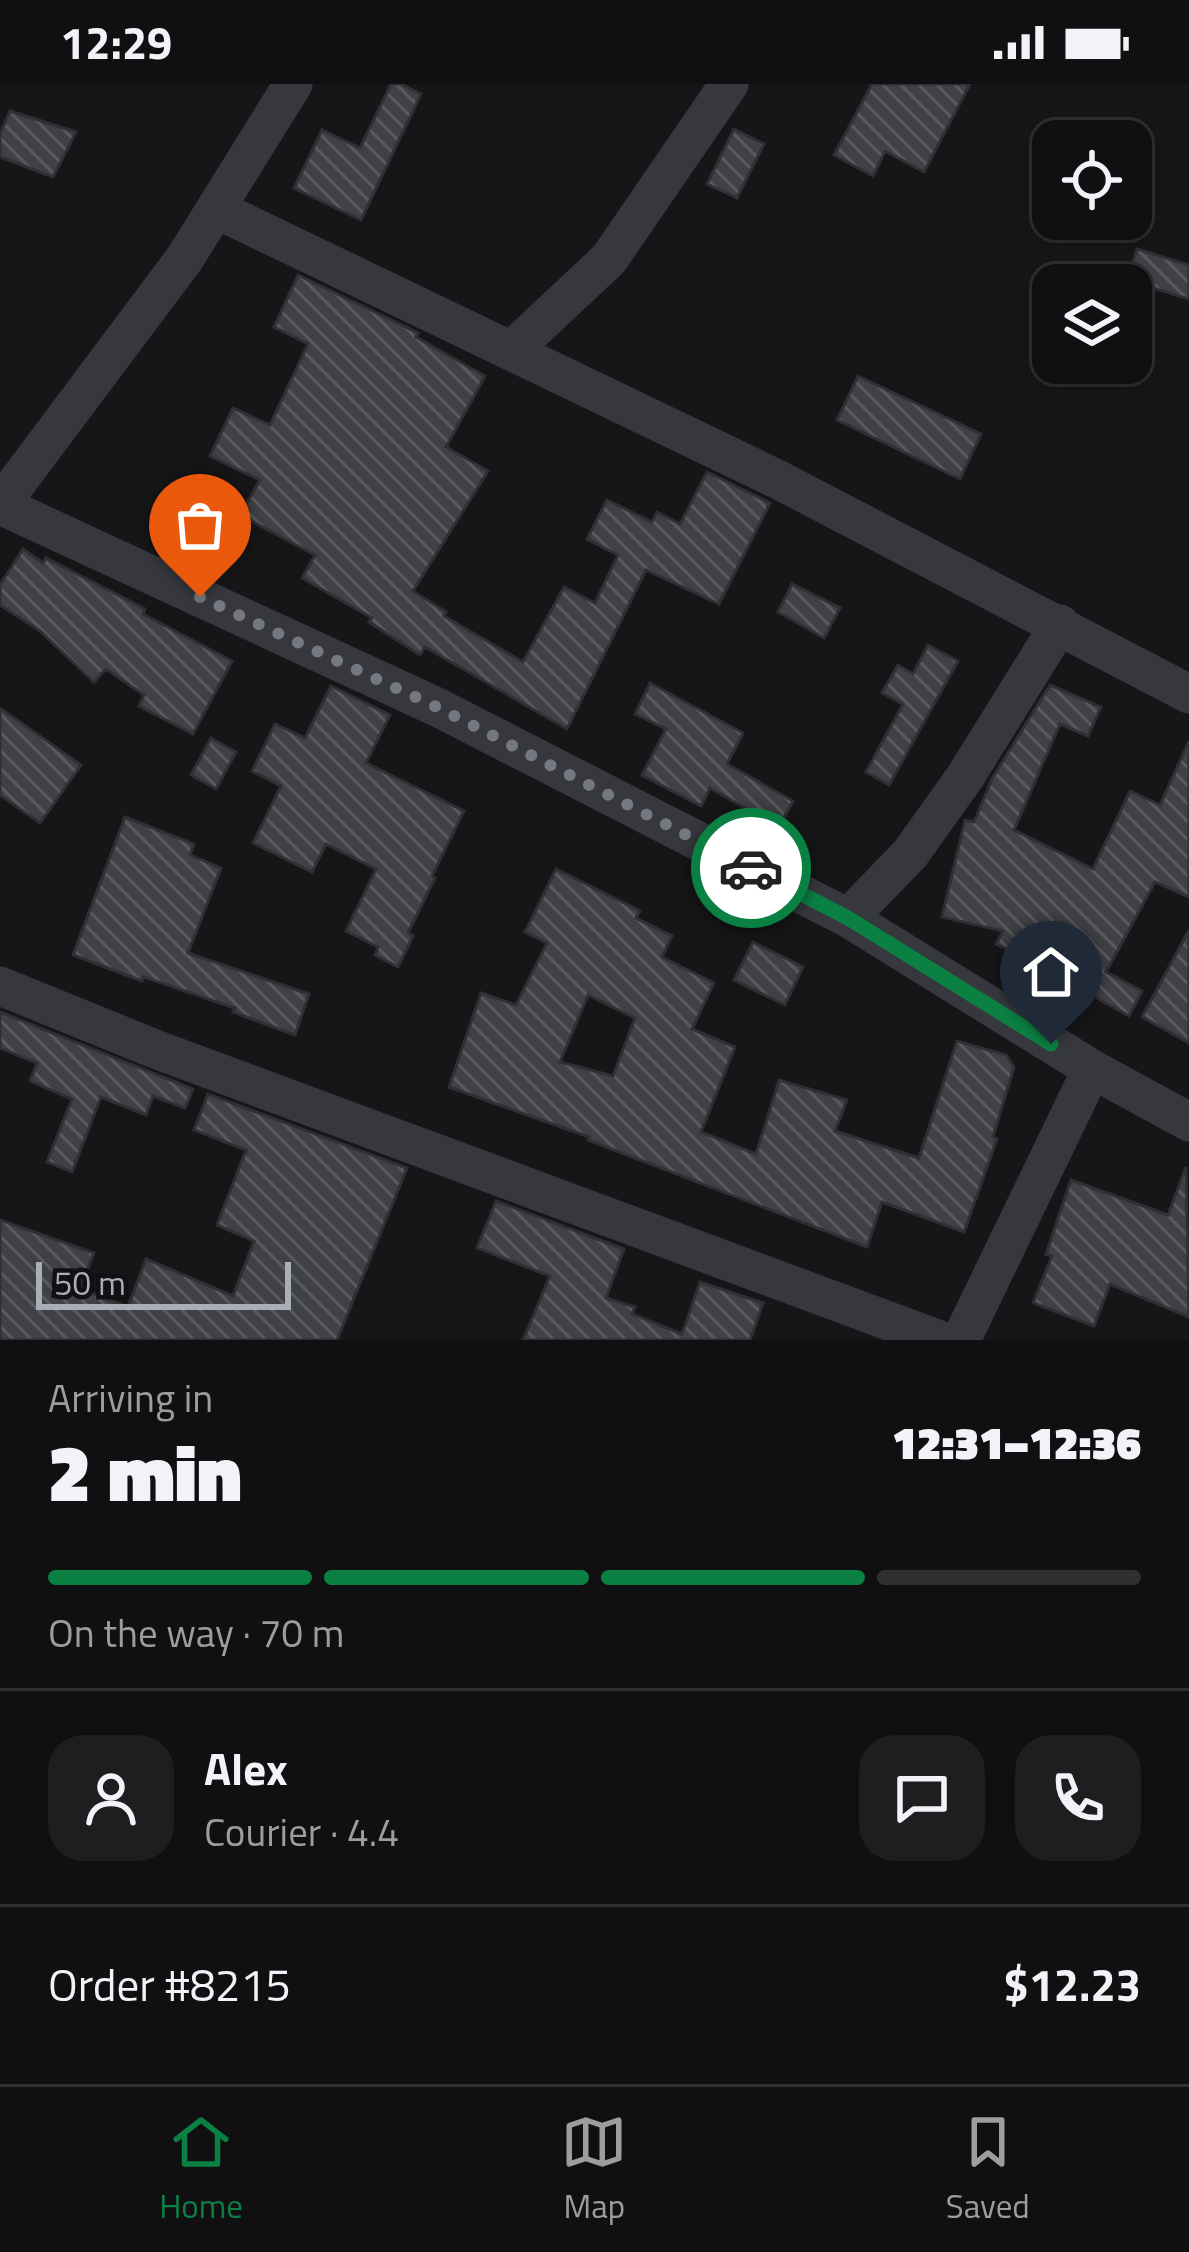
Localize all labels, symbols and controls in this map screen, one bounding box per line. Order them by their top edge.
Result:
text: 12:29 [60,8,172,76]
map controls [1032,120,1152,384]
button: locate [1032,120,1152,240]
button: layers [1032,264,1152,384]
pin [149,474,251,597]
icon: bag [167,492,233,558]
courier [691,808,811,928]
icon: car [718,835,784,901]
pin [1000,921,1102,1044]
icon: home [1018,939,1084,1005]
scale bar [36,1256,291,1309]
text: 50 m [54,1258,126,1308]
text: Arriving in [48,1368,213,1427]
text: 12:31–12:36 [892,1408,1141,1476]
text: 2 min [48,1413,242,1531]
text: On the way · 70 m [48,1603,344,1662]
text: Alex [204,1734,288,1802]
button: person [48,1735,174,1861]
button: chat [859,1735,985,1861]
button: phone [1015,1735,1141,1861]
text: Courier · 4.4 [204,1802,399,1861]
text: Order #8215 [48,1950,291,2018]
text: $12.23 [1003,1950,1141,2018]
tab: Home [159,2109,243,2231]
tab: Map [561,2109,627,2231]
tab: Saved [946,2109,1030,2231]

